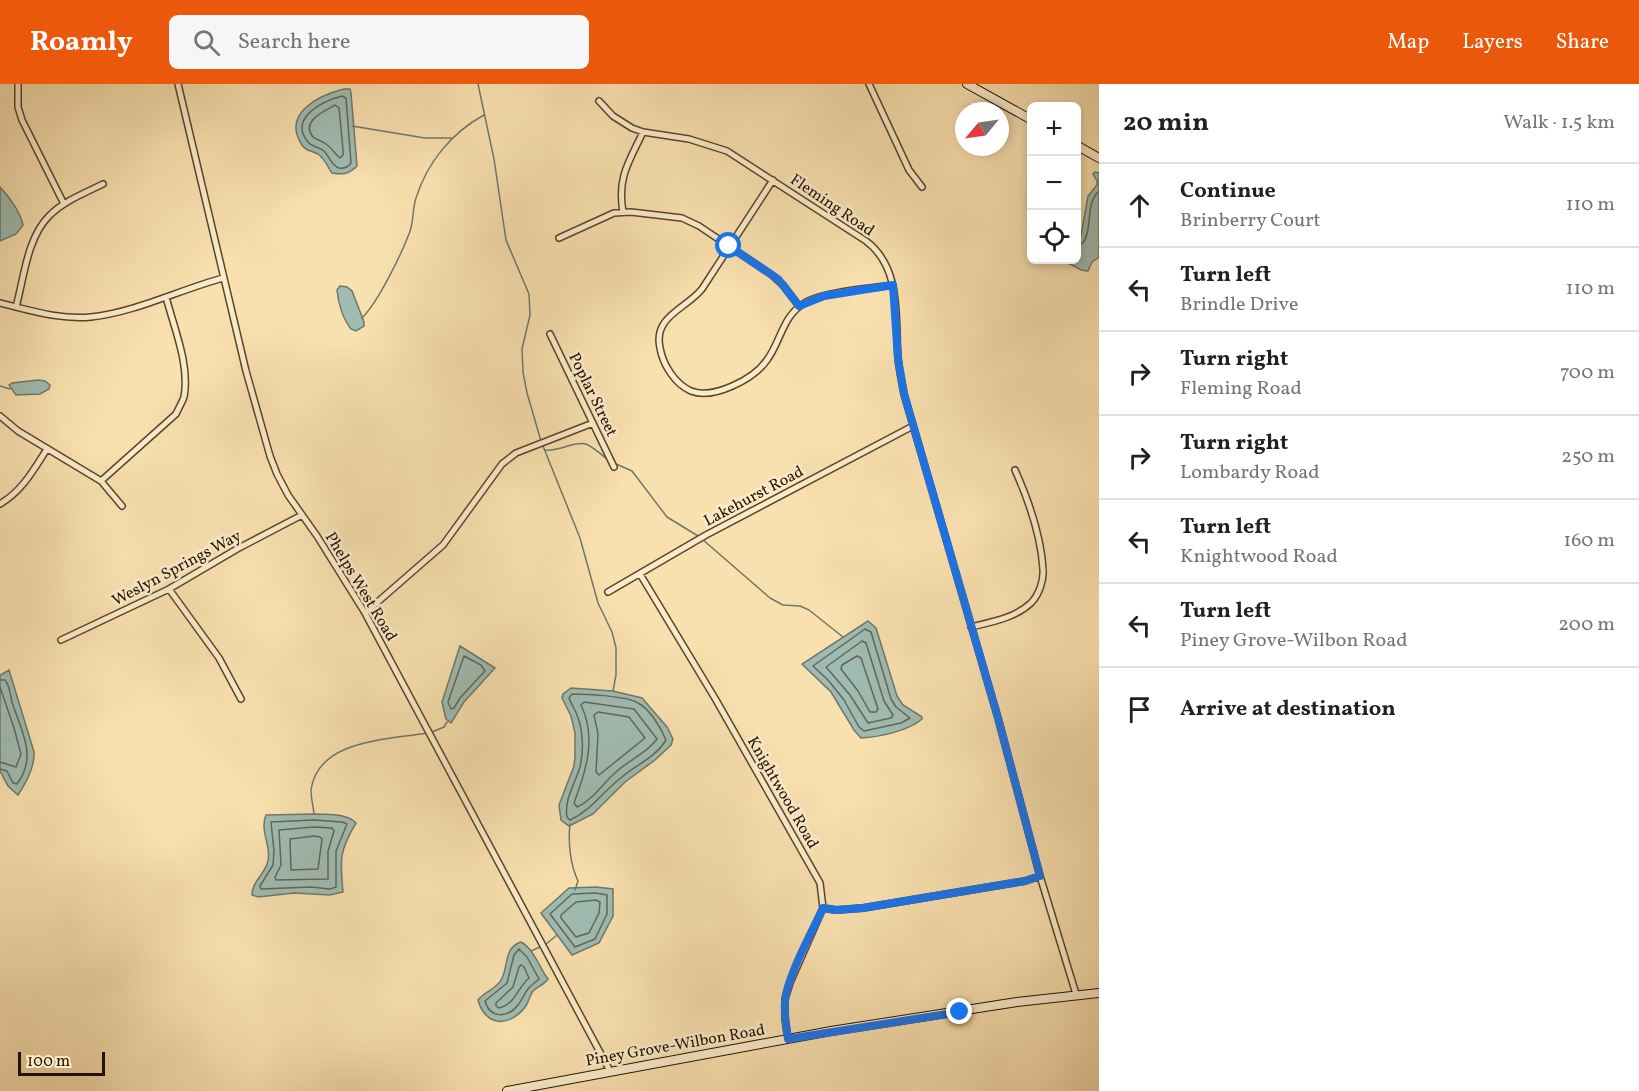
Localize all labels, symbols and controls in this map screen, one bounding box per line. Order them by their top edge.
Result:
search box [169,15,589,69]
text: Roamly [30,23,133,62]
icon: search [190,26,223,59]
text: Search here [238,27,350,58]
text: Map [1387,28,1429,57]
text: Layers [1462,28,1523,57]
text: Share [1556,28,1609,57]
north arrow [955,102,1009,156]
map controls [1027,102,1081,264]
button: + [1027,102,1081,156]
text: 20 min [1123,105,1209,141]
text: Walk · 1.5 km [1503,109,1615,137]
button: − [1027,156,1081,210]
street label: Fleming Road [785,169,878,242]
text: Continue [1180,176,1276,207]
icon: ahead [1123,189,1156,222]
text: 110 m [1566,191,1615,219]
text: Brinberry Court [1180,207,1321,235]
button: locate [1027,210,1081,264]
route start [715,232,741,258]
text: Turn left [1180,260,1271,291]
icon: left [1123,273,1156,306]
text: 110 m [1566,275,1615,303]
text: Brindle Drive [1180,291,1298,319]
text: Turn right [1180,344,1288,375]
street label: Poplar Street [562,349,622,441]
icon: right [1123,357,1156,390]
text: 700 m [1560,359,1615,387]
text: Fleming Road [1180,375,1302,403]
text: Turn right [1180,428,1288,459]
icon: right [1123,441,1156,474]
text: 250 m [1561,443,1615,471]
text: Lombardy Road [1180,459,1319,487]
street label: Lakehurst Road [700,461,808,532]
text: Turn left [1180,512,1271,543]
street label: Weslyn Springs Way [109,525,246,612]
icon: left [1123,525,1156,558]
text: 160 m [1563,527,1615,555]
street label: Phelps West Road [319,528,402,646]
text: Knightwood Road [1180,543,1338,571]
text: Turn left [1180,596,1271,627]
icon: left [1123,609,1156,642]
text: 200 m [1558,611,1615,639]
text: Piney Grove-Wilbon Road [1180,627,1407,655]
icon: arrive [1123,693,1156,726]
text: Arrive at destination [1180,694,1396,725]
street label: Knightwood Road [741,733,823,853]
route end [946,998,972,1024]
street label: Piney Grove-Wilbon Road [584,1019,767,1073]
scale bar [18,1049,105,1076]
text: 100 m [27,1051,70,1073]

